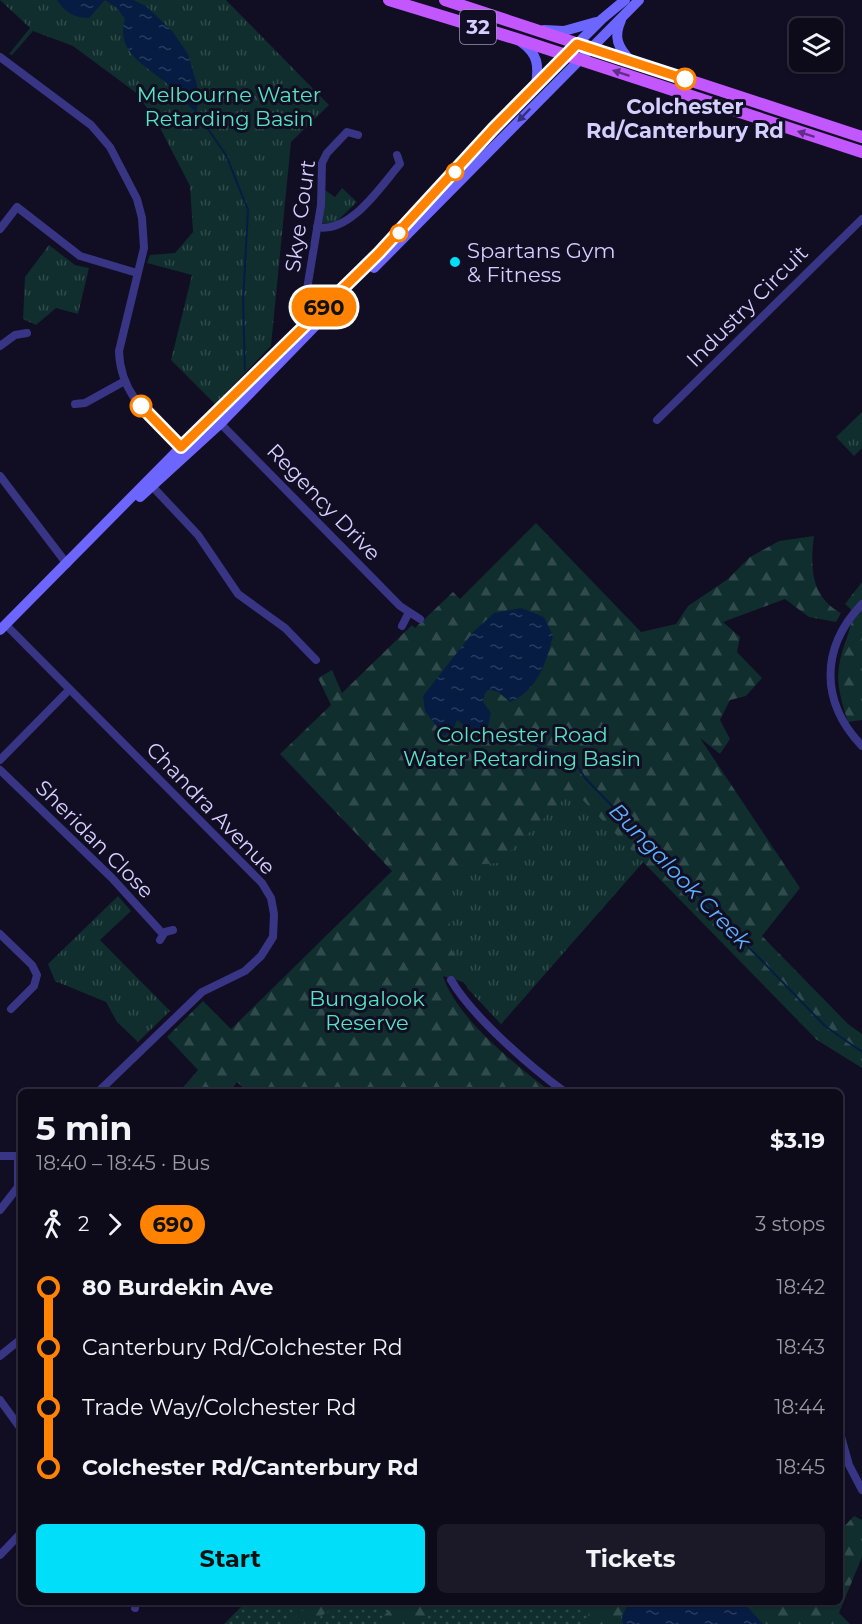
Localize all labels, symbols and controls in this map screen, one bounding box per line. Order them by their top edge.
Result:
road number: 32 [460,10,496,44]
map controls [789,18,843,72]
button: layers [789,18,843,72]
one-way arrow [612,67,630,77]
marker: Colchester Rd/Canterbury Rd [674,68,696,90]
park label: Melbourne Water Retarding Basin [137,82,321,131]
place label: Colchester Rd/Canterbury Rd [586,94,784,143]
one-way arrow [517,108,531,122]
one-way arrow [797,128,815,138]
street label: Skye Court [280,158,320,274]
unlabelled marker [446,163,464,181]
unlabelled marker [390,224,408,242]
place label: Spartans Gym & Fitness [467,238,616,287]
street label: Industry Circuit [681,240,813,372]
marker: Spartans Gym & Fitness [448,255,462,269]
line badge: 690 [290,288,358,326]
text: 690 [303,295,345,320]
unlabelled marker [130,395,152,417]
street label: Regency Drive [262,438,386,566]
park label: Colchester Road Water Retarding Basin [403,722,641,771]
street label: Chandra Avenue [141,737,281,879]
street label: Sheridan Close [31,775,159,903]
water label: Bungalook Creek [603,797,757,955]
park label: Bungalook Reserve [309,986,425,1035]
text: 5 min [36,1108,132,1148]
text: $3.19 [770,1127,825,1154]
text: 18:40 – 18:45 · Bus [36,1151,210,1175]
icon: walk [36,1208,69,1241]
icon: forward [98,1208,131,1241]
text: 2 [78,1212,89,1236]
text: 690 [152,1212,193,1237]
text: 3 stops [755,1212,825,1236]
text: 80 Burdekin Ave [82,1274,273,1301]
text: 18:42 [776,1275,825,1299]
text: Canterbury Rd/Colchester Rd [82,1334,403,1361]
text: 18:43 [777,1335,825,1359]
text: Trade Way/Colchester Rd [82,1394,356,1421]
text: 18:44 [774,1395,825,1419]
text: Colchester Rd/Canterbury Rd [82,1454,418,1481]
text: 18:45 [776,1455,825,1479]
button: Start [36,1524,425,1593]
button: Tickets [437,1524,825,1593]

